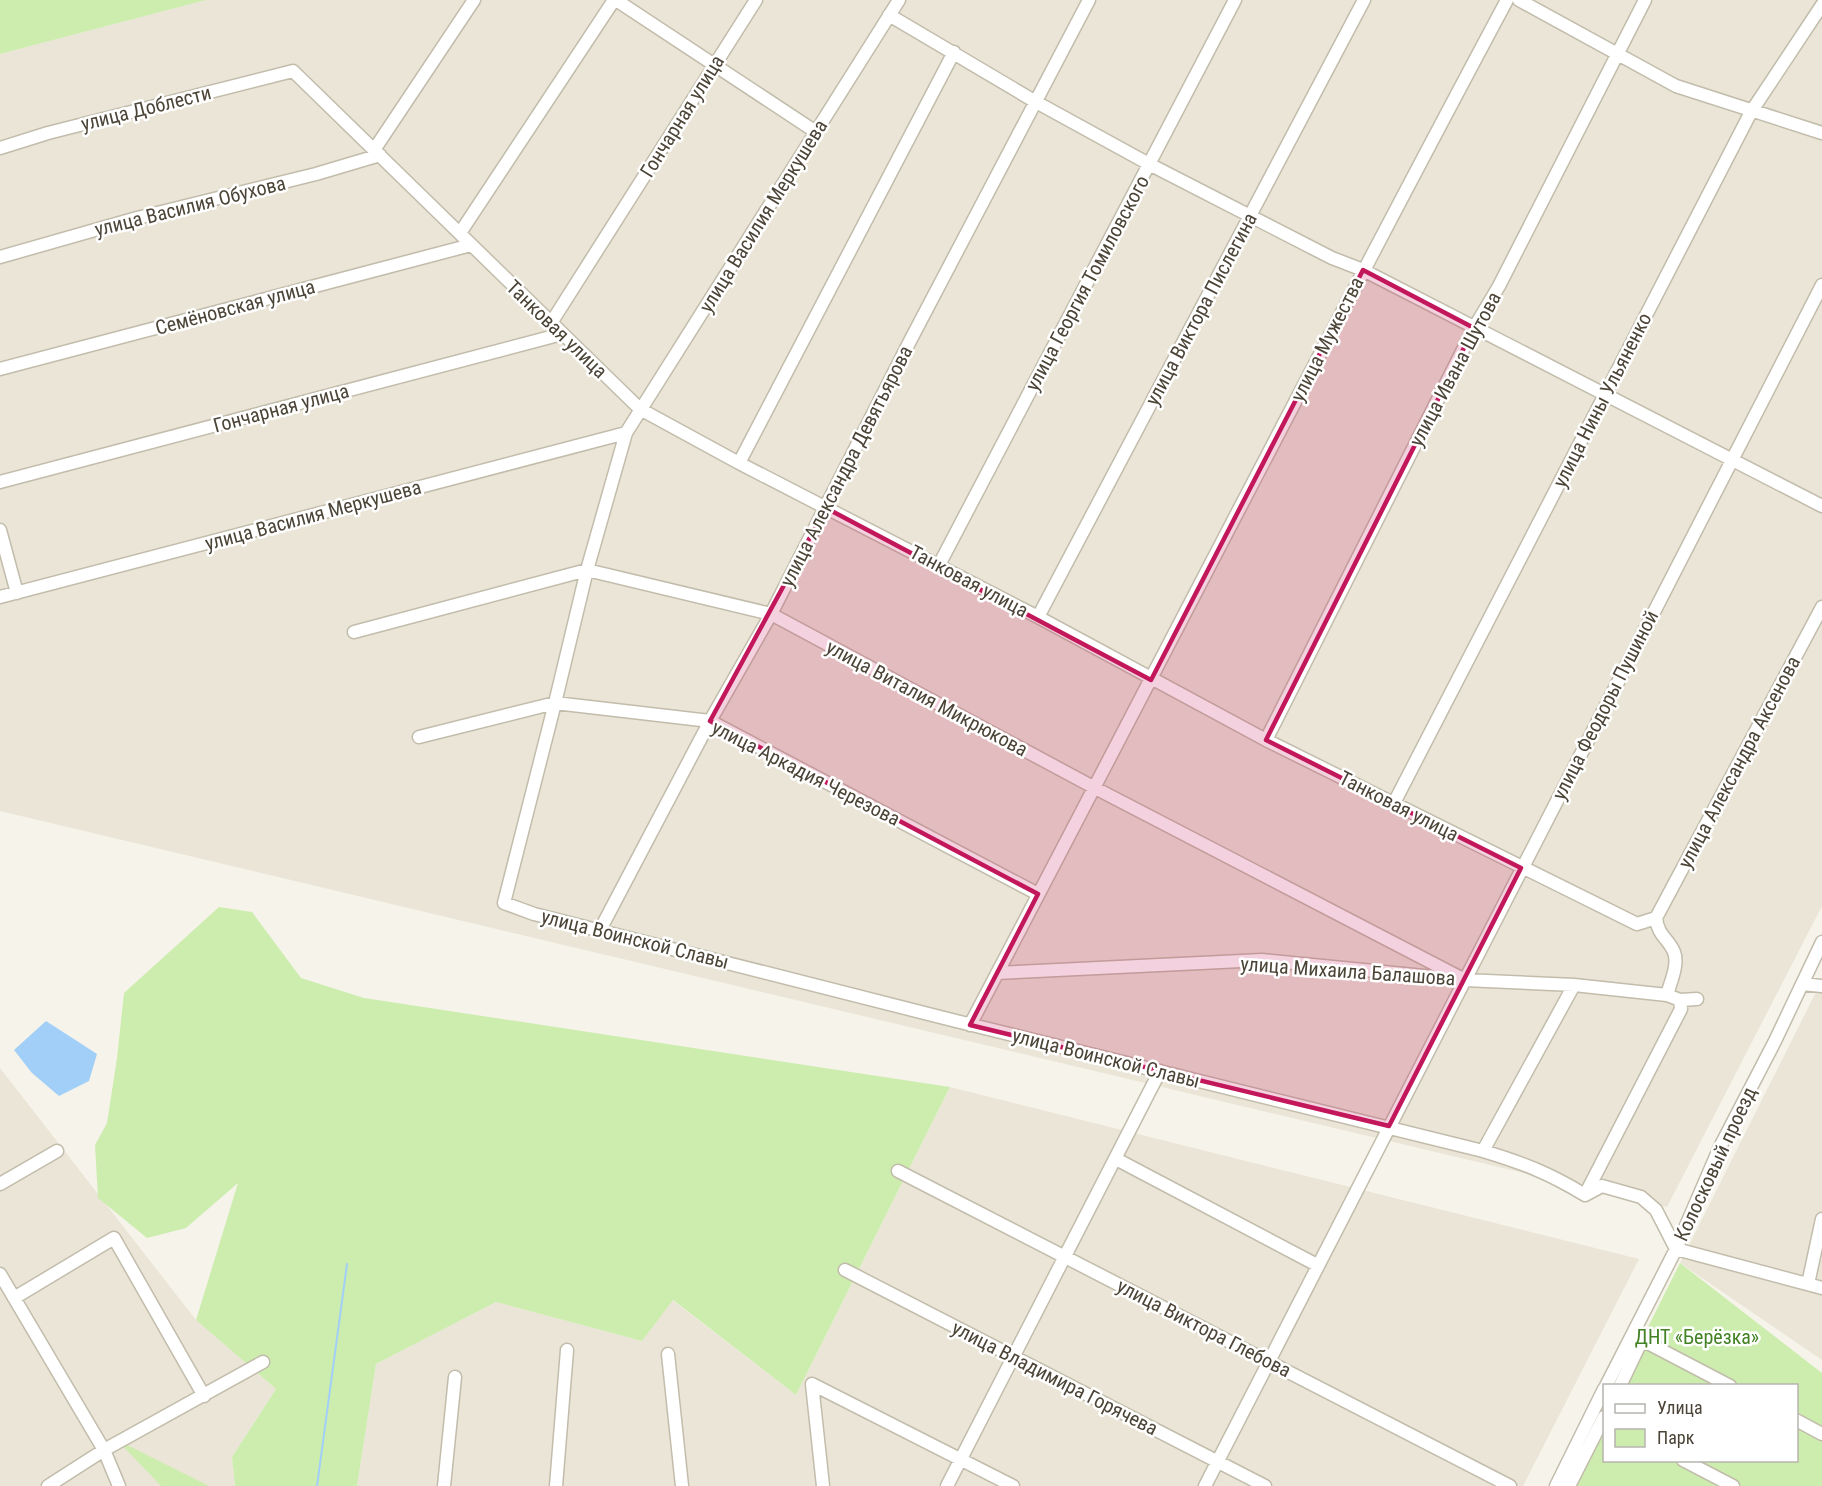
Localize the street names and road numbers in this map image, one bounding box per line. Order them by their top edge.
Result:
street label: Гончарная улица [635,50,729,182]
street label: улица Доблести [78,80,214,136]
street label: улица Василия Меркушева [694,115,832,317]
street label: улица Василия Обухова [92,171,288,241]
street label: улица Георгия Томиловского [1020,171,1154,395]
street label: улица Виктора Пислегина [1140,209,1262,409]
street label: улица Мужества [1285,273,1369,405]
street label: Семёновская улица [153,274,317,340]
street label: Танковая улица [502,275,612,383]
street label: улица Ивана Шутова [1404,288,1506,450]
street label: улица Нины Ульяненко [1548,309,1656,491]
street label: улица Александра Девятьярова [775,342,917,590]
street label: Гончарная улица [210,378,352,438]
street label: улица Василия Меркушева [202,475,424,555]
street label: Танковая улица [906,540,1032,622]
street label: улица Феодоры Пушиной [1547,606,1663,804]
street label: улица Виталия Микрюкова [822,635,1032,761]
street label: улица Александра Аксенова [1673,652,1805,872]
street label: улица Аркадия Черезова [708,715,904,831]
street label: Танковая улица [1335,766,1463,846]
street label: улица Воинской Славы [539,904,731,974]
street label: улица Михаила Балашова [1240,952,1456,990]
street label: улица Воинской Славы [1010,1023,1202,1093]
street label: Колосковый проезд [1669,1083,1761,1245]
street label: улица Виктора Глебова [1113,1274,1295,1382]
street label: улица Владимира Горячева [948,1316,1162,1440]

